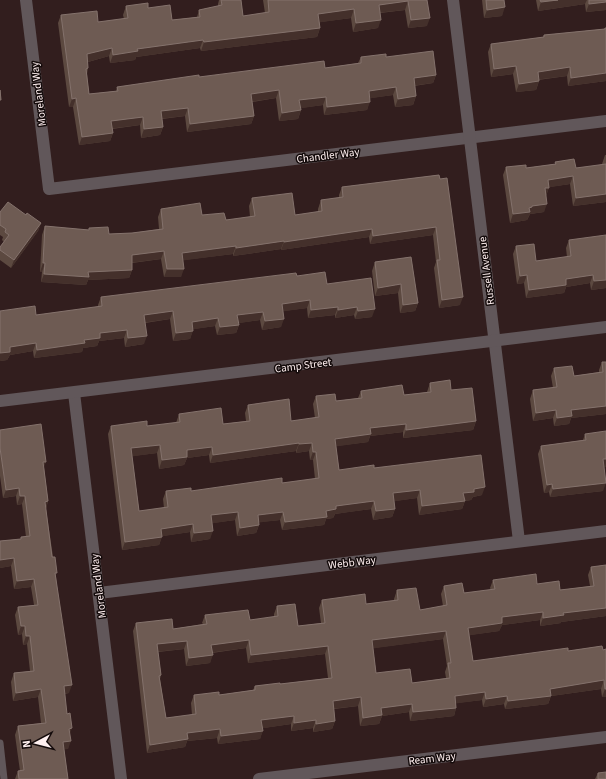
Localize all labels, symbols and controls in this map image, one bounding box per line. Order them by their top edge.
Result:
street label: Moreland Way [27,61,50,127]
street label: Chandler Way [296,144,360,167]
street label: Russell Avenue [475,235,498,306]
street label: Camp Street [274,355,332,376]
street label: Webb Way [328,552,377,573]
street label: Moreland Way [87,553,110,619]
north arrow [16,723,56,763]
text: N [19,740,34,749]
street label: Ream Way [408,748,457,769]

